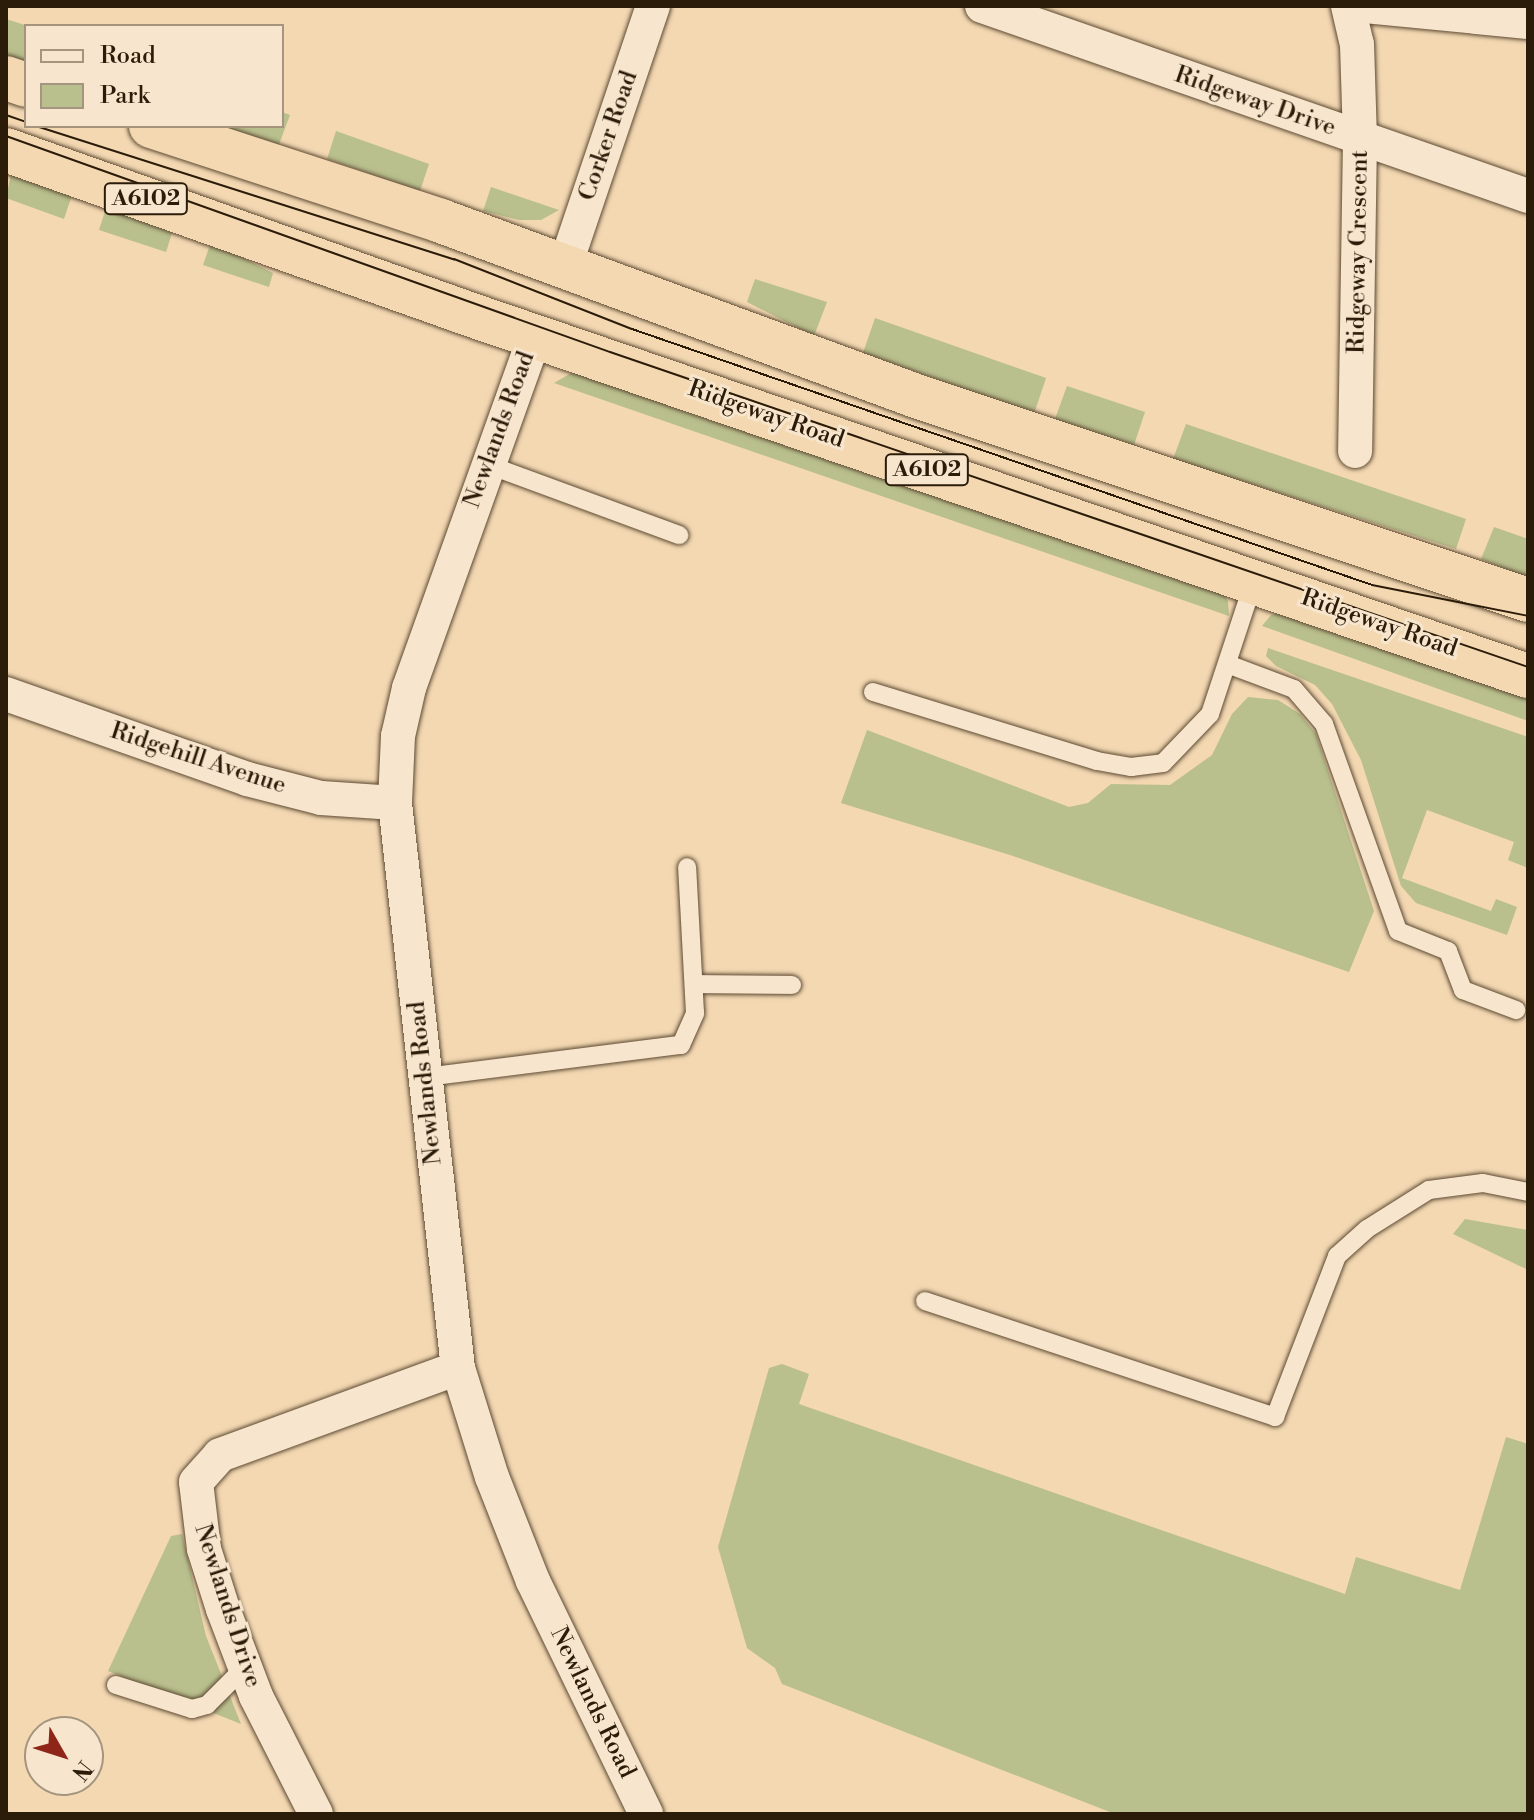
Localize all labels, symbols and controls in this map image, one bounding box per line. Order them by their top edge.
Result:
legend [24,24,284,128]
text: Road [100,41,156,71]
street label: Ridgeway Drive [1171,61,1339,143]
street label: Corker Road [573,67,645,205]
text: Park [100,81,150,111]
street label: Ridgeway Crescent [1343,150,1375,354]
road number: A6102 [102,181,190,217]
street label: Newlands Road [458,348,542,512]
street label: Ridgeway Road [684,375,848,455]
road number: A6102 [883,452,971,488]
street label: Ridgeway Road [1297,584,1461,664]
street label: Ridgehill Avenue [107,717,289,801]
street label: Newlands Road [403,1000,449,1166]
street label: Newlands Drive [187,1521,267,1691]
street label: Newlands Road [543,1623,641,1783]
north arrow [24,1716,104,1796]
text: N [66,1755,97,1785]

